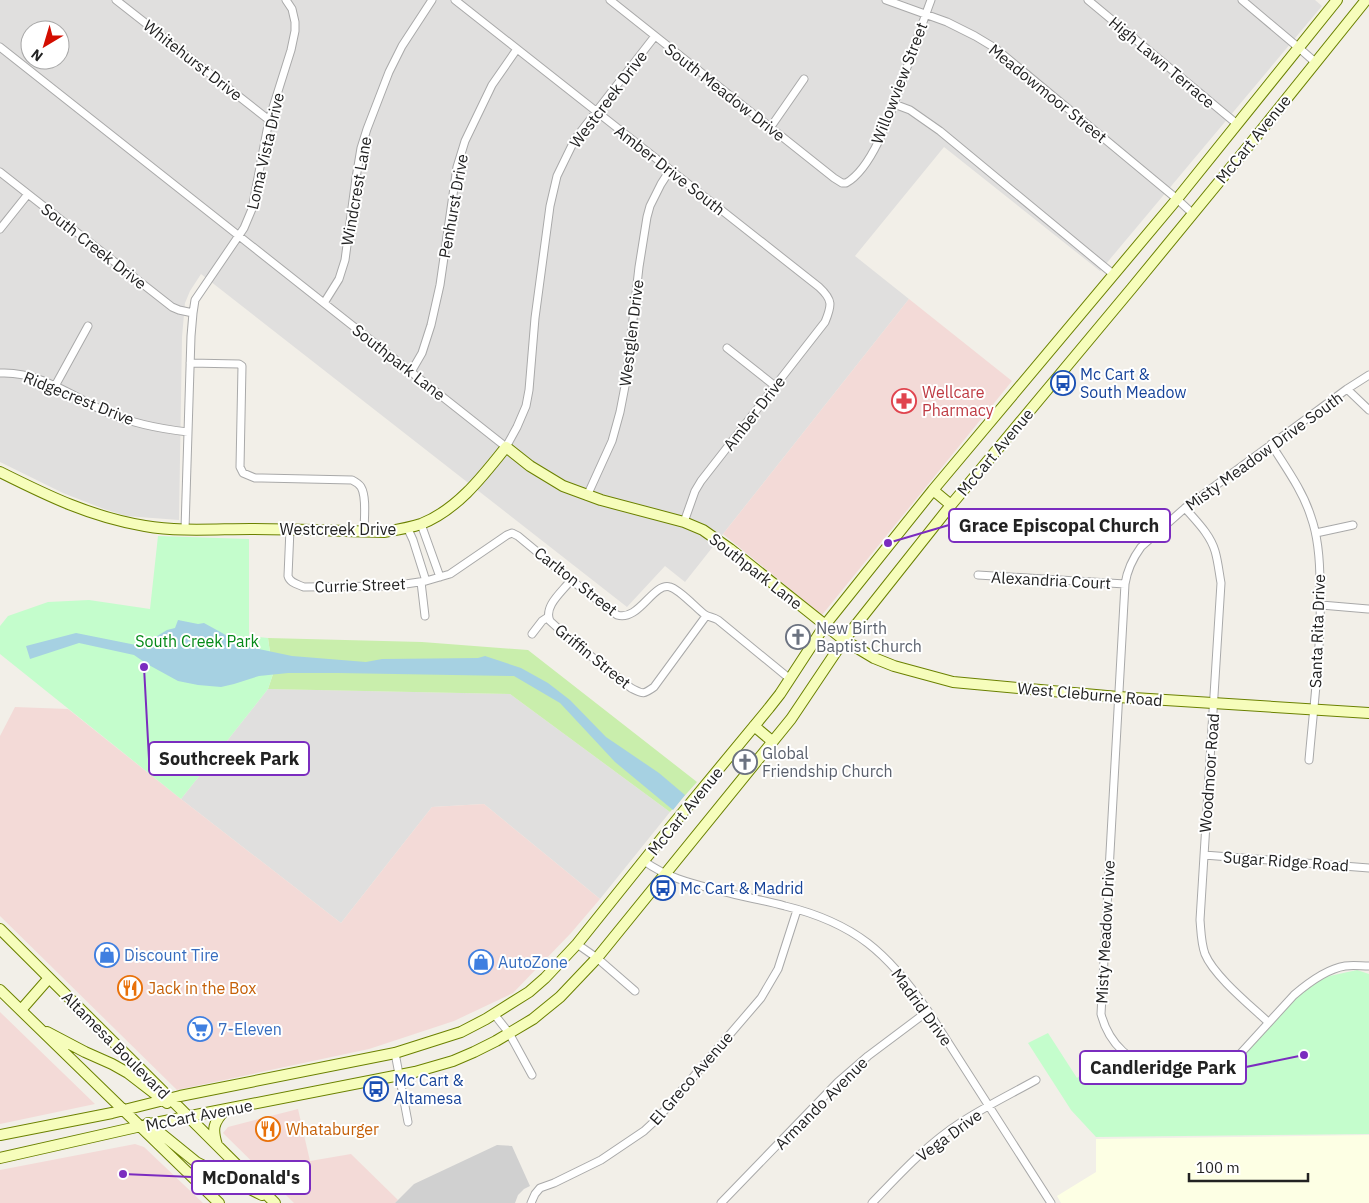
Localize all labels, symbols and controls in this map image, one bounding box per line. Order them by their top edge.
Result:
street label: High Lawn Terrace [1105,12,1219,112]
street label: Whitehurst Drive [140,15,247,105]
street label: Willowview Street [867,19,931,147]
north arrow [20,20,70,70]
street label: South Meadow Drive [661,39,789,145]
street label: Meadowmoor Street [985,39,1111,147]
text: N [27,45,47,65]
street label: Westcreek Drive [565,46,651,152]
street label: Loma Vista Drive [242,90,288,212]
street label: McCart Avenue [1211,90,1295,187]
street label: Amber Drive South [611,121,729,219]
street label: Windcrest Lane [337,135,375,247]
street label: Penhurst Drive [434,152,472,260]
street label: South Creek Drive [37,199,151,294]
street label: Westglen Drive [615,278,648,388]
street label: Southpark Lane [349,320,450,405]
place label: Mc Cart & South Meadow [1080,364,1187,402]
street label: Ridgecrest Drive [21,367,137,429]
bus stop icon: Mc Cart & South Meadow [1050,370,1076,396]
street label: Amber Drive [719,372,789,454]
place label: Wellcare Pharmacy [922,382,994,420]
street label: Misty Meadow Drive South [1181,387,1347,515]
pharmacy icon: Wellcare Pharmacy [891,388,917,414]
street label: McCart Avenue [953,404,1038,500]
callout: Grace Episcopal Church [949,509,1170,542]
text: Grace Episcopal Church [959,514,1159,537]
street label: Westcreek Drive [280,519,397,539]
street label: Southpark Lane [706,529,807,614]
street label: Carlton Street [530,542,622,620]
street label: Alexandria Court [991,567,1111,593]
street label: Currie Street [314,573,406,597]
street label: Santa Rita Drive [1305,573,1329,688]
place label: New Birth Baptist Church [816,618,922,656]
street label: Griffin Street [551,619,635,693]
church icon: New Birth Baptist Church [785,624,811,650]
park label: South Creek Park [135,631,259,651]
street label: West Cleburne Road [1017,678,1163,710]
street label: Woodmoor Road [1195,713,1223,833]
callout: Southcreek Park [149,742,309,775]
place label: Global Friendship Church [762,743,893,781]
text: Southcreek Park [159,747,300,770]
church icon: Global Friendship Church [732,749,758,775]
street label: McCart Avenue [643,762,727,859]
street label: Sugar Ridge Road [1222,847,1350,875]
street label: Misty Meadow Drive [1091,859,1119,1004]
bus stop icon: Mc Cart & Madrid [650,875,676,901]
place label: Mc Cart & Madrid [680,878,803,898]
shop icon: Discount Tire [94,942,120,968]
place label: Discount Tire [124,945,219,965]
shop icon: AutoZone [468,949,494,975]
place label: AutoZone [498,952,568,972]
street label: Madrid Drive [887,964,957,1050]
restaurant icon: Jack in the Box [117,975,143,1001]
place label: Jack in the Box [148,978,256,998]
street label: Altamesa Boulevard [58,987,174,1103]
supermarket icon: 7-Eleven [187,1016,213,1042]
place label: 7-Eleven [218,1019,282,1039]
street label: El Greco Avenue [645,1027,737,1129]
callout: Candleridge Park [1080,1051,1246,1084]
street label: Armando Avenue [770,1052,872,1154]
text: Candleridge Park [1090,1056,1237,1079]
place label: Mc Cart & Altamesa [394,1070,464,1108]
bus stop icon: Mc Cart & Altamesa [363,1076,389,1102]
street label: McCart Avenue [144,1095,254,1135]
street label: Vega Drive [912,1104,986,1165]
restaurant icon: Whataburger [255,1116,281,1142]
place label: Whataburger [286,1119,379,1139]
scale bar [1189,1150,1308,1182]
text: 100 m [1196,1158,1240,1177]
callout: McDonald's [192,1161,310,1194]
text: McDonald's [202,1166,300,1189]

